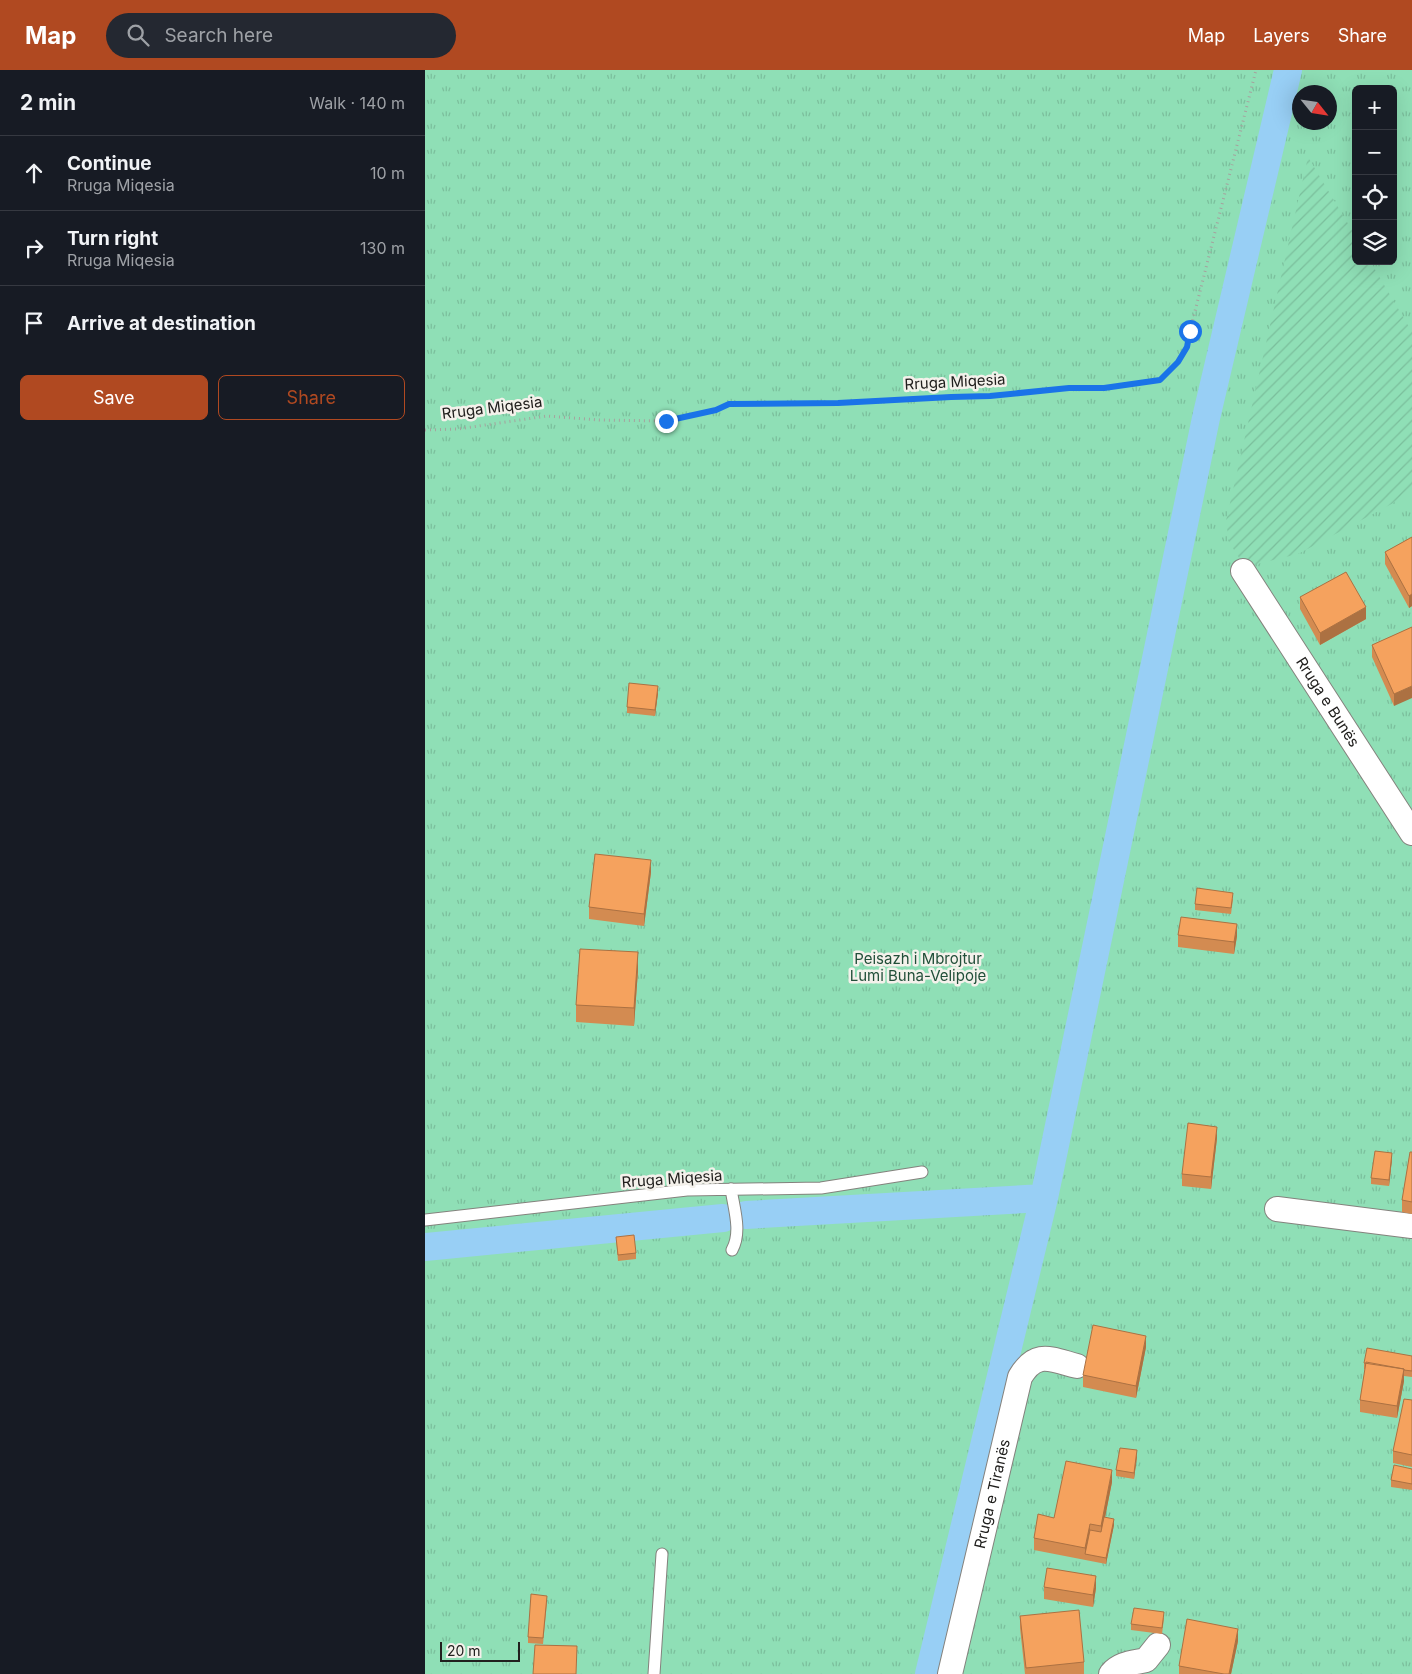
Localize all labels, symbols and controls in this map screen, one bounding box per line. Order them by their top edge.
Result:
search box [106,13,456,58]
text: Map [25,21,76,50]
icon: search [124,21,152,49]
text: Search here [164,24,273,47]
text: Map [1188,25,1225,46]
text: Layers [1253,25,1310,46]
text: Share [1338,25,1387,46]
north arrow [1292,85,1337,130]
map controls [1352,85,1397,265]
button: + [1352,85,1397,130]
text: 2 min [20,90,76,115]
text: Walk · 140 m [309,93,405,113]
button: − [1352,130,1397,175]
text: Continue [67,152,152,175]
icon: ahead [20,159,48,187]
text: 10 m [370,163,405,183]
text: Rruga Miqesia [67,175,175,195]
button: locate [1352,175,1397,220]
button: layers [1352,220,1397,265]
text: Turn right [67,227,158,250]
icon: right [20,234,48,262]
text: 130 m [360,238,405,258]
text: Rruga Miqesia [67,250,175,270]
icon: arrive [20,309,48,337]
text: Arrive at destination [67,312,256,335]
route start [1179,320,1202,343]
street label: Rruga Miqesia [904,369,1006,394]
button: Save [20,375,208,420]
button: Share [218,375,405,420]
street label: Rruga Miqesia [441,392,543,423]
route end [655,410,678,433]
street label: Rruga e Bunës [1292,653,1364,750]
park label: Peisazh i Mbrojtur Lumi Buna-Velipoje [850,949,986,985]
street label: Rruga Miqesia [621,1165,723,1192]
street label: Rruga e Tiranës [970,1437,1014,1550]
scale bar [440,1639,520,1662]
text: 20 m [447,1642,481,1659]

